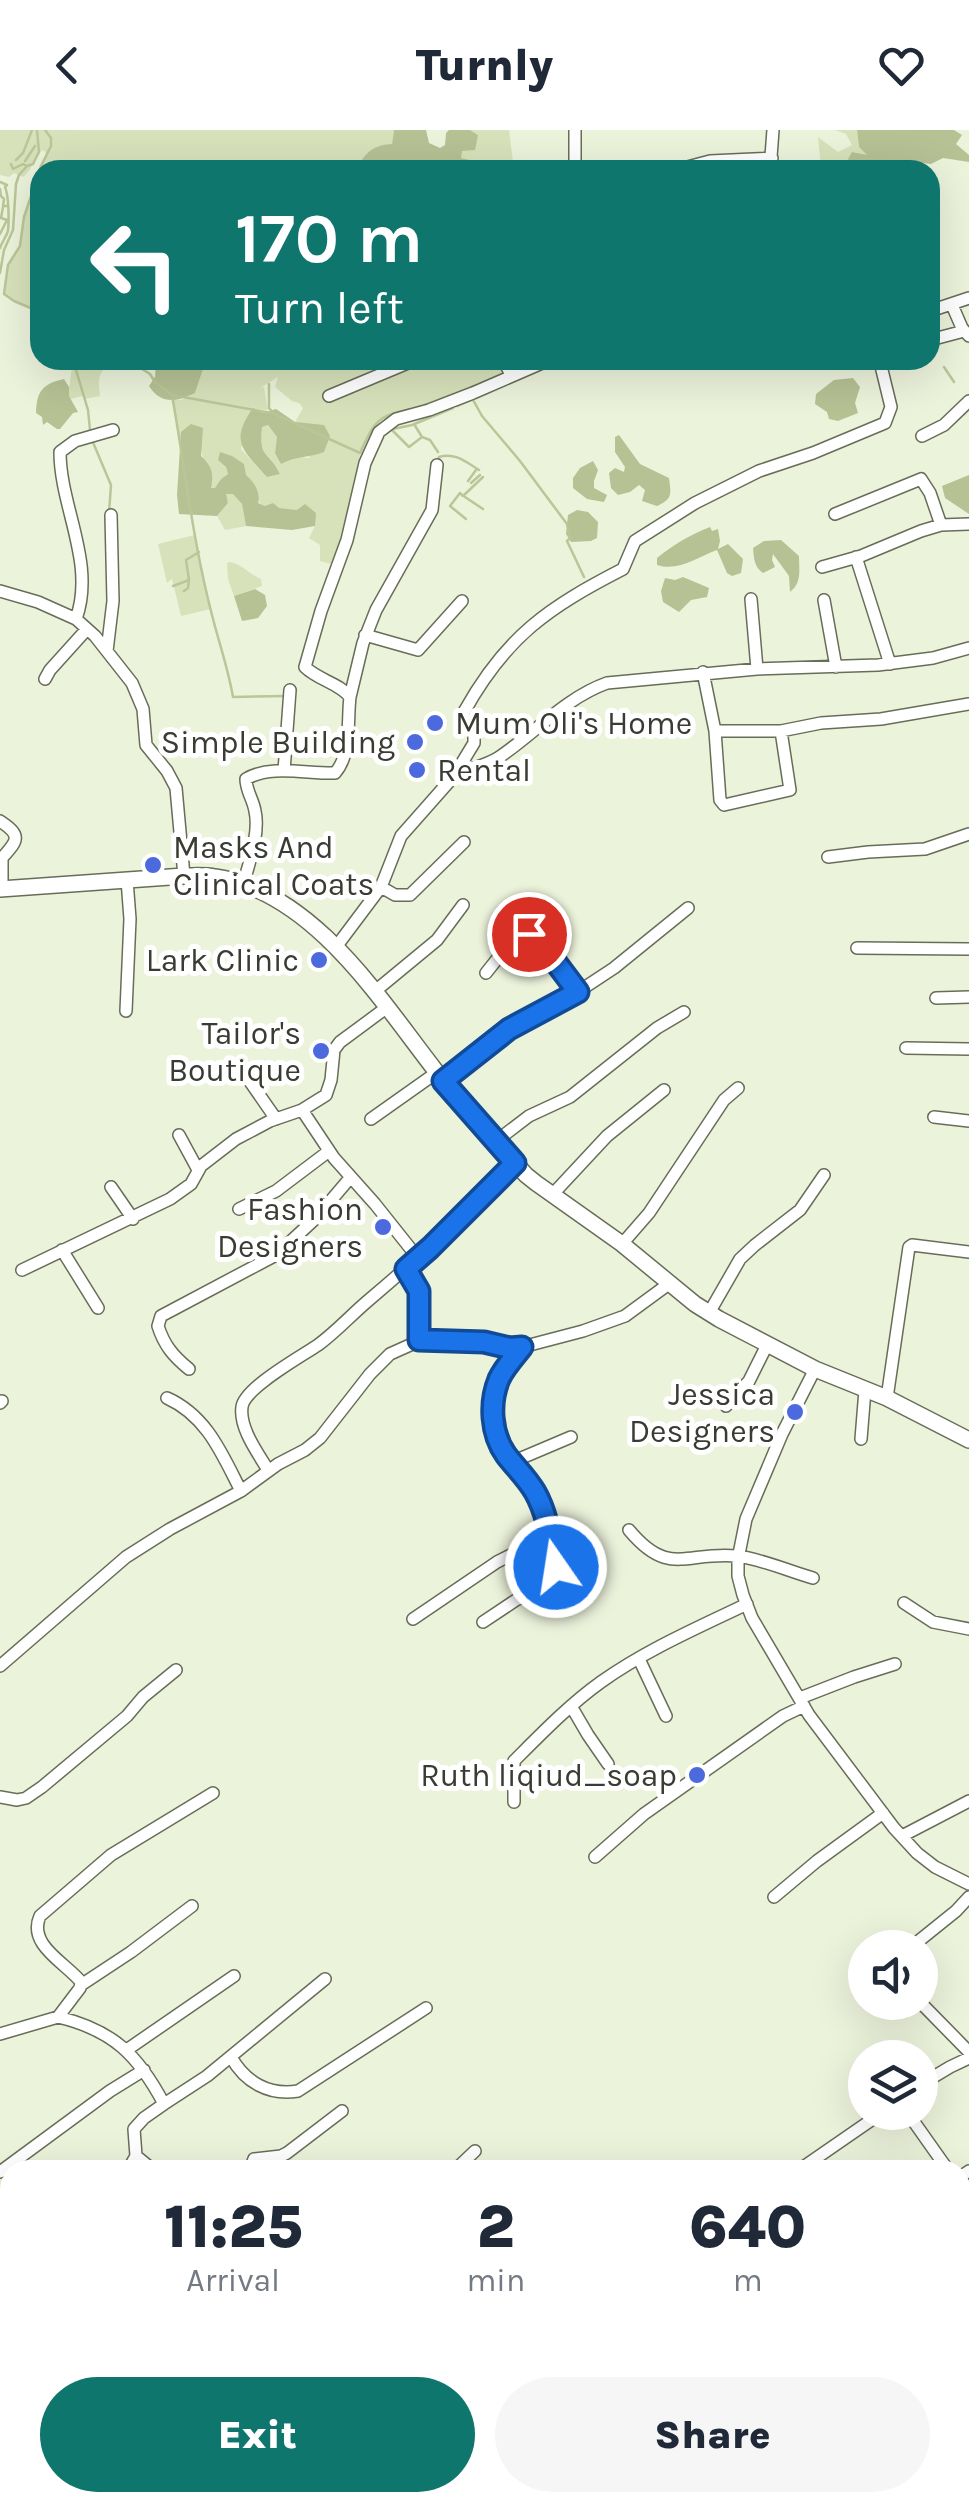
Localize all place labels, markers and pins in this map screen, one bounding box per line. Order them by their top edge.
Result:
place label: Mum Oli's Home [455,705,692,742]
marker: Mum Oli's Home [424,712,446,734]
place label: Simple Building [161,724,395,761]
marker: Simple Building [404,731,426,753]
place label: Rental [437,752,531,789]
marker: Rental [406,759,428,781]
place label: Masks And Clinical Coats [173,829,374,903]
marker: Masks And Clinical Coats [142,854,164,876]
pin [487,892,572,977]
place label: Lark Clinic [146,942,299,979]
marker: Lark Clinic [308,949,330,971]
place label: Tailor's Boutique [168,1015,301,1089]
marker: Tailor's Boutique [310,1040,332,1062]
place label: Fashion Designers [217,1191,363,1265]
marker: Fashion Designers [372,1216,394,1238]
place label: Jessica Designers [629,1376,775,1450]
marker: Jessica Designers [784,1401,806,1423]
place label: Ruth liqiud_soap [420,1757,677,1794]
marker: Ruth liqiud_soap [686,1764,708,1786]

